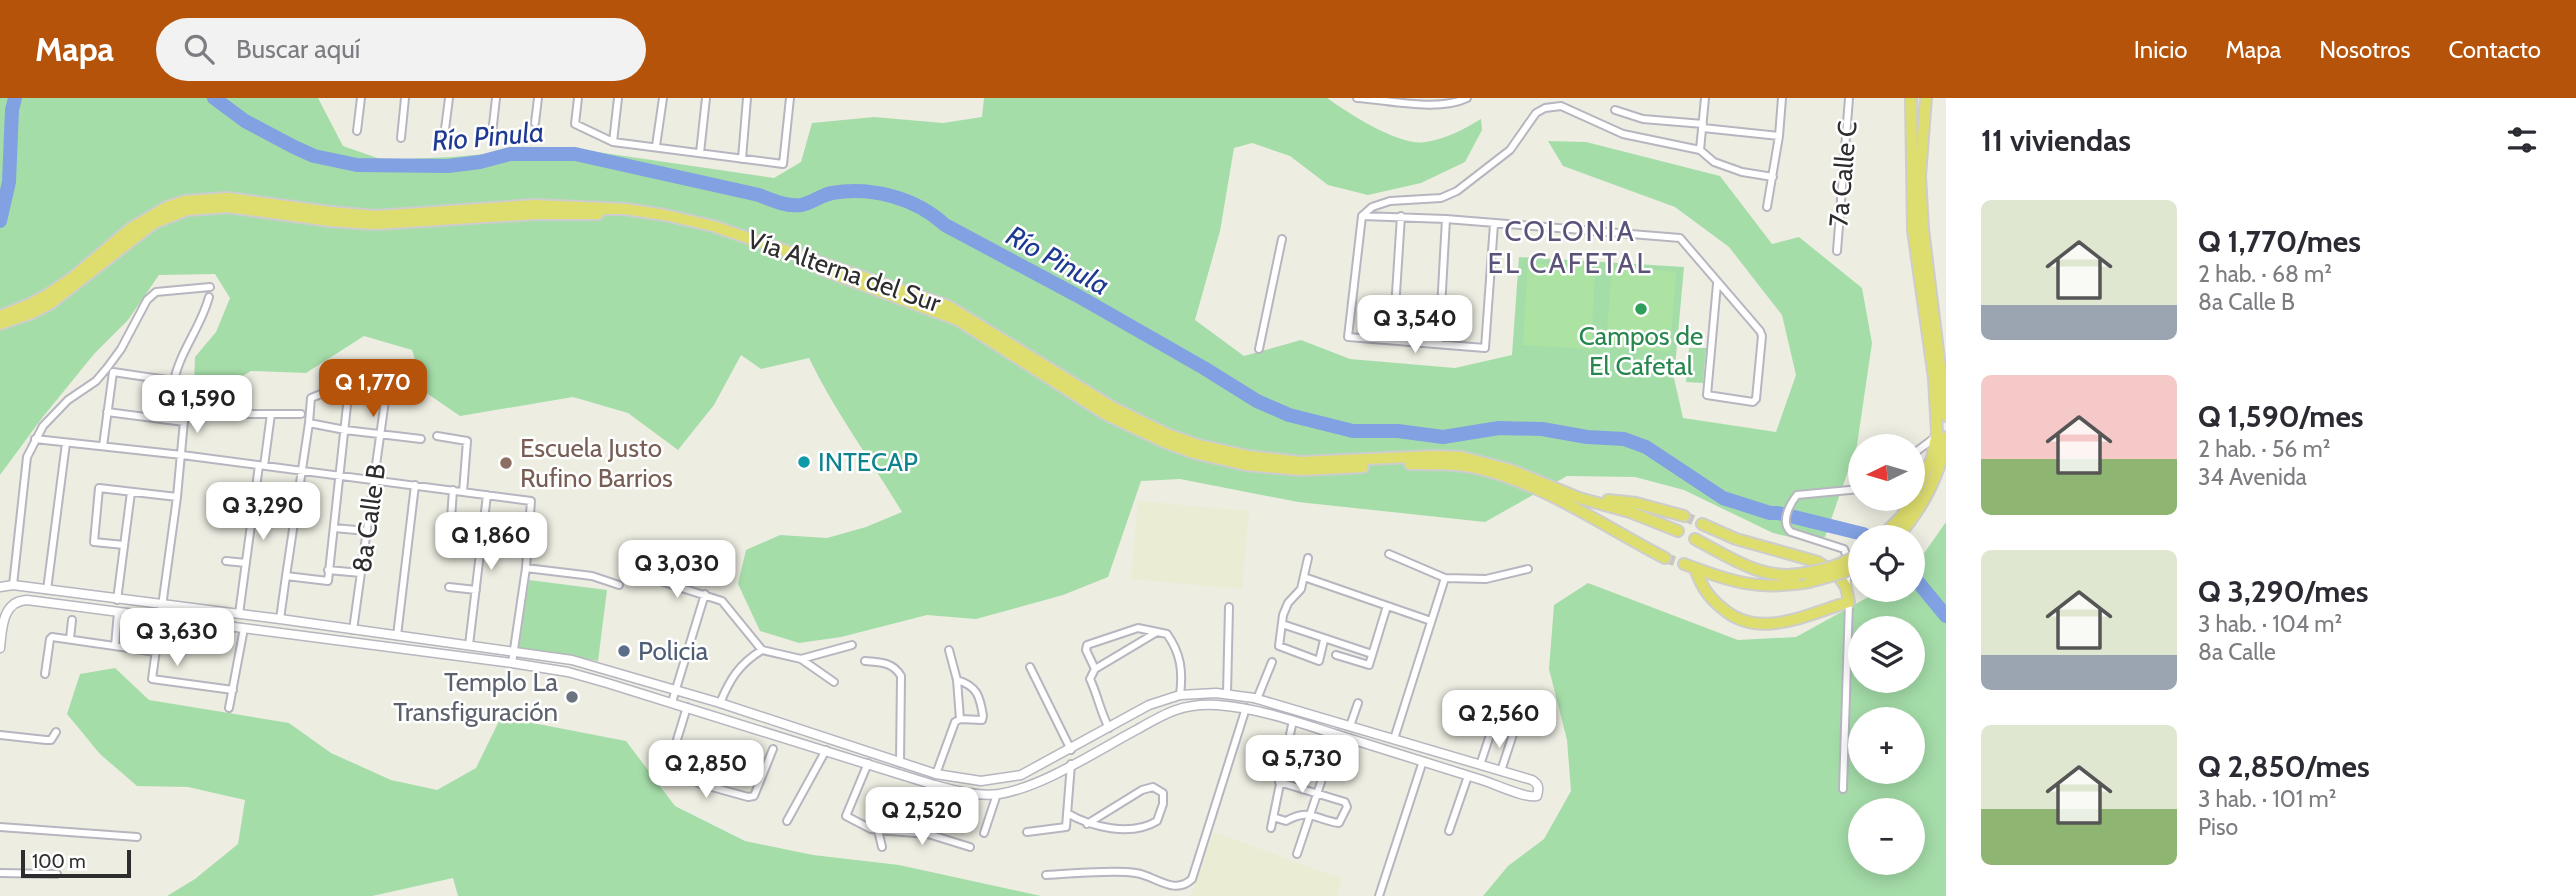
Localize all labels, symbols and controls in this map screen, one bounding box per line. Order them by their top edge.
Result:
search box [156,18,646,81]
text: Mapa [35,29,114,69]
icon: search [180,30,218,68]
text: Buscar aquí [236,33,360,65]
text: Inicio [2134,35,2187,64]
text: Mapa [2225,35,2281,64]
text: Nosotros [2319,35,2410,64]
text: Contacto [2448,35,2541,64]
water label: Río Pinula [430,114,546,158]
street label: 7a Calle C [1822,120,1864,228]
icon: filters [2503,121,2541,159]
text: 11 viviendas [1981,122,2131,159]
district label: COLONIA EL CAFETAL [1487,214,1653,280]
water label: Río Pinula [1001,218,1115,302]
street label: Vía Alterna del Sur [743,223,946,319]
text: Q 1,770/mes [2198,223,2361,260]
icon: home [2037,228,2121,312]
text: 2 hab. · 68 m² [2198,260,2332,288]
text: 8a Calle B [2198,288,2295,316]
pin: Q 3,540 [1350,296,1480,355]
marker: Campos de El Cafetal [1633,301,1649,317]
text: Q 3,540 [1373,304,1457,332]
place label: Campos de El Cafetal [1579,320,1703,382]
pin: Q 1,770 [308,360,438,419]
text: Q 1,770 [335,368,411,396]
pin: Q 1,590 [132,376,262,435]
text: Q 1,590 [158,384,236,412]
text: Q 1,590/mes [2198,398,2364,435]
icon: home [2037,403,2121,487]
place label: Escuela Justo Rufino Barrios [520,432,673,494]
north arrow [1848,434,1925,511]
map controls [1848,434,1925,875]
text: 2 hab. · 56 m² [2198,435,2330,463]
place label: INTECAP [818,446,918,478]
marker: INTECAP [796,454,812,470]
marker: Escuela Justo Rufino Barrios [498,455,514,471]
street label: 8a Calle B [346,462,392,574]
text: 34 Avenida [2198,463,2307,491]
pin: Q 3,290 [198,482,328,542]
text: Q 3,290 [222,491,304,519]
pin: Q 1,860 [426,512,556,572]
text: Q 1,860 [451,521,531,549]
button: locate [1848,525,1925,602]
pin: Q 3,030 [612,540,742,600]
text: Q 3,030 [634,549,720,577]
text: Q 3,290/mes [2198,573,2368,610]
icon: home [2037,578,2121,662]
pin: Q 3,630 [112,608,242,668]
text: 3 hab. · 104 m² [2198,610,2342,638]
button: layers [1848,616,1925,693]
text: Q 3,630 [136,617,218,645]
place label: Policia [638,635,709,667]
text: 8a Calle [2198,638,2276,666]
marker: Policia [616,643,632,659]
place label: Templo La Transfiguración [393,666,559,728]
marker: Templo La Transfiguración [564,689,580,705]
pin: Q 2,560 [1434,690,1564,750]
text: Q 2,560 [1458,699,1540,727]
button: + [1848,707,1925,784]
pin: Q 5,730 [1237,736,1367,795]
pin: Q 2,850 [641,740,771,800]
text: Q 5,730 [1262,744,1342,772]
text: Q 2,850/mes [2198,748,2370,785]
text: Q 2,850 [665,749,747,777]
icon: home [2037,753,2121,837]
text: 3 hab. · 101 m² [2198,785,2336,813]
pin: Q 2,520 [857,788,987,847]
text: Q 2,520 [882,796,962,824]
button: − [1848,798,1925,875]
text: Piso [2198,813,2238,841]
scale bar [21,847,131,879]
text: 100 m [32,850,86,873]

